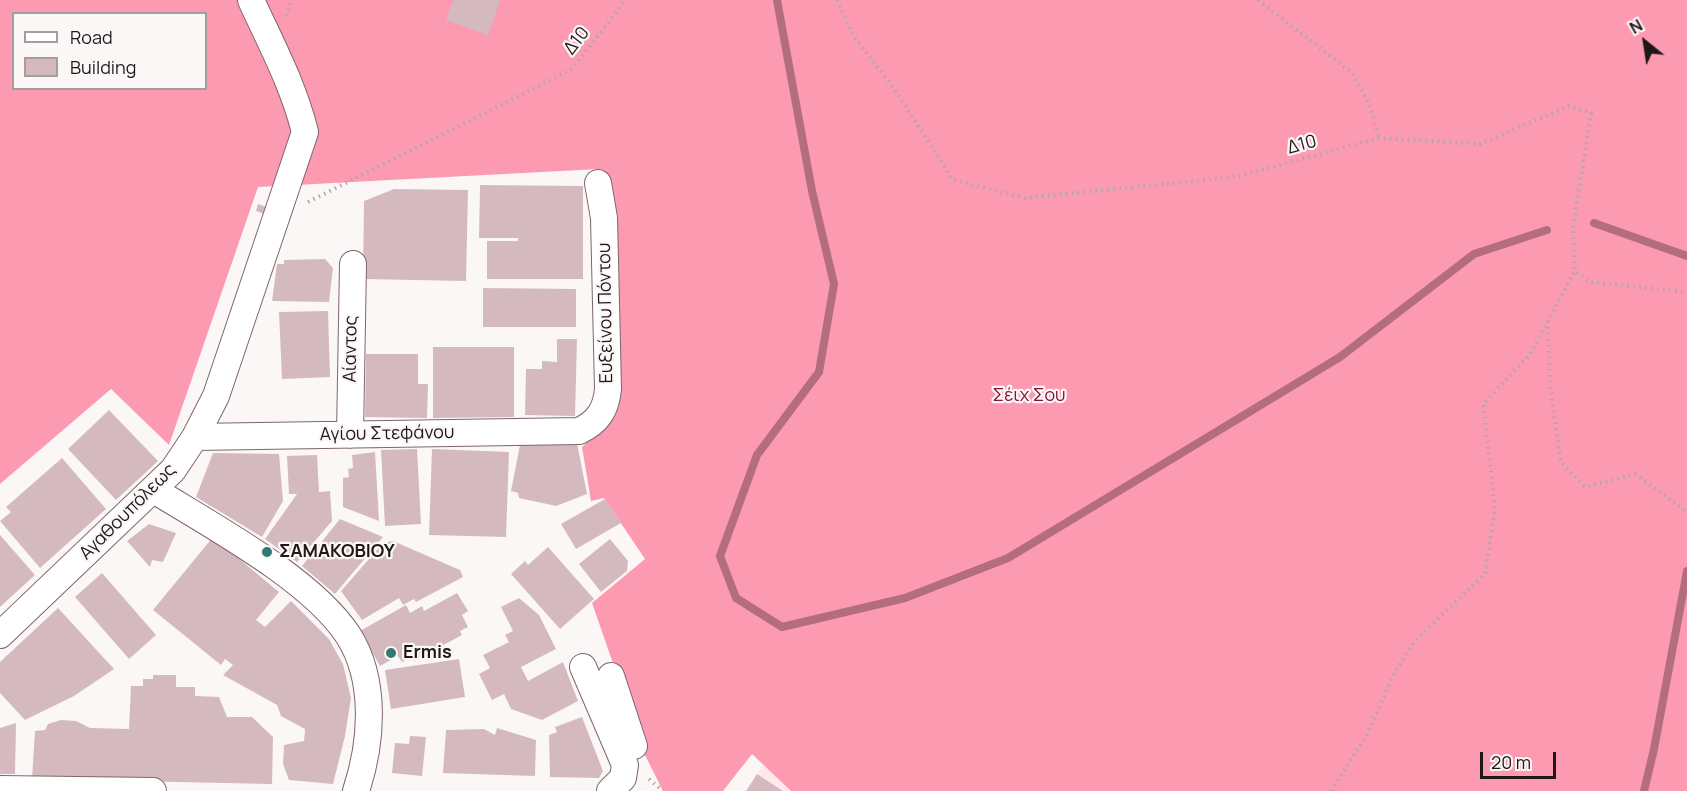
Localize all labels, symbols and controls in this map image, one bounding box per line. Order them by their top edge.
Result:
legend [12,12,207,90]
north arrow [1615,12,1675,72]
text: N [1626,14,1646,39]
street label: Δ10 [559,23,595,59]
text: Road [70,25,113,49]
text: Building [70,55,136,79]
street label: Δ10 [1285,131,1319,159]
street label: Ευξείνου Πόντου [594,242,618,384]
street label: Αίαντος [340,315,362,383]
park label: Σέιχ Σου [992,385,1066,407]
street label: Αγίου Στεφάνου [320,422,454,446]
street label: Αγαθουπόλεως [75,459,181,565]
place label: ΣΑΜΑΚΟΒΙΟΥ [279,541,395,563]
marker: ΣΑΜΑΚΟΒΙΟΥ [260,545,274,559]
place label: Ermis [403,642,452,664]
marker: Ermis [384,646,398,660]
scale bar [1483,740,1560,778]
text: 20 m [1491,750,1531,774]

